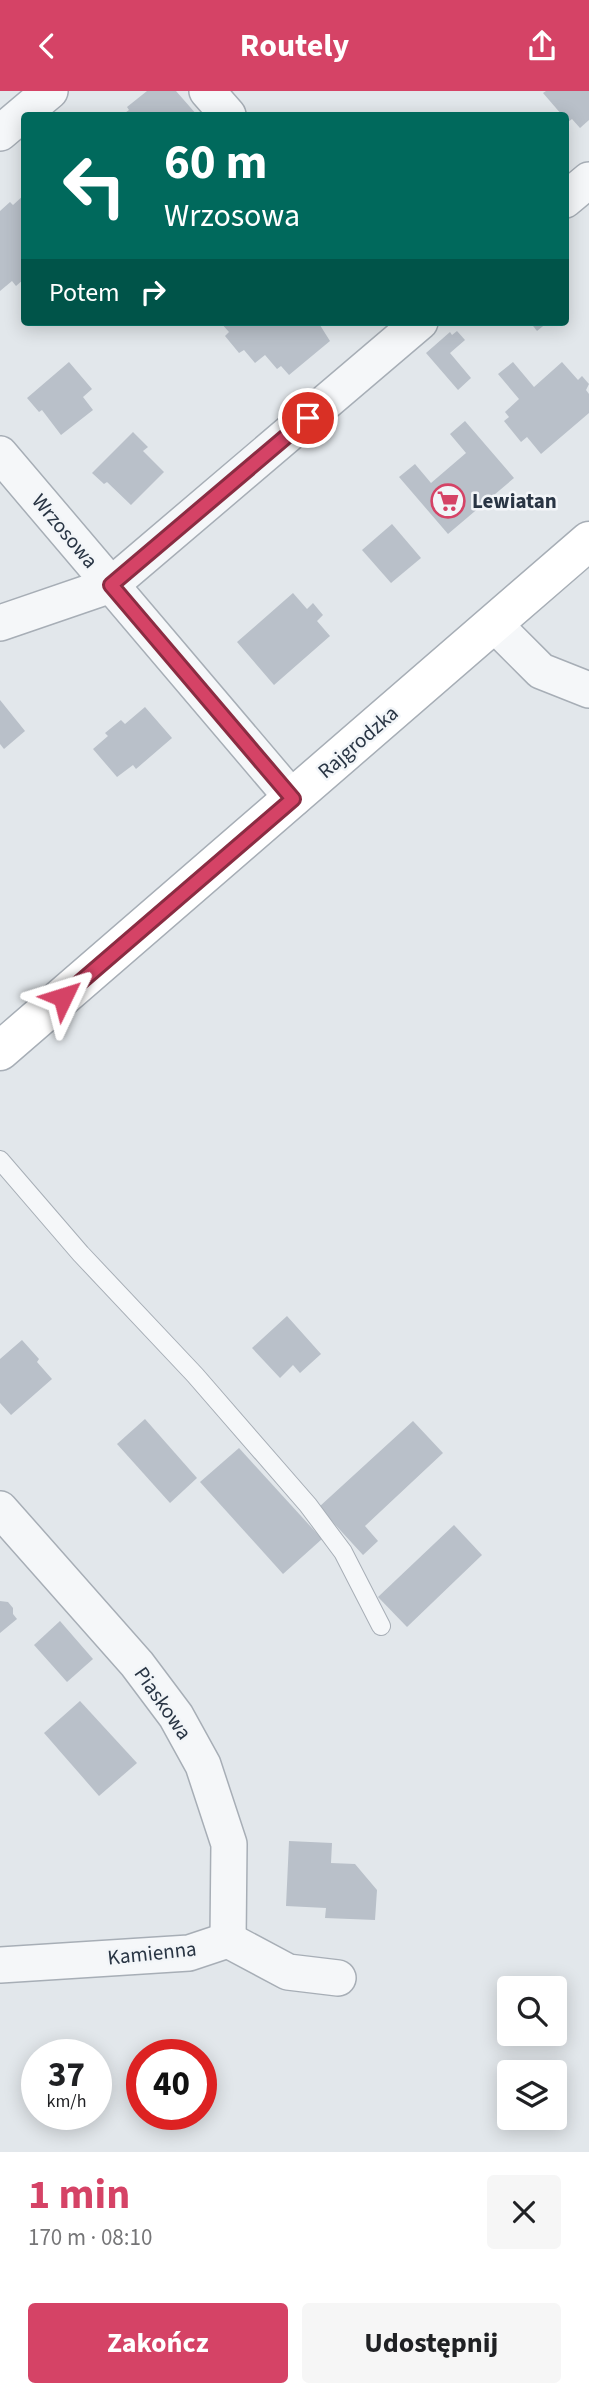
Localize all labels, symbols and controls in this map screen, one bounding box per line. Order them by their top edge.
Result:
text: Routely [240,23,349,69]
icon: back [28,27,66,65]
icon: share [523,27,561,65]
text: 60 m [164,128,268,198]
icon: left [49,140,140,231]
text: Wrzosowa [164,193,300,239]
icon: right [134,273,172,311]
text: Potem [49,274,120,311]
pin [278,388,338,448]
icon: arrive [289,399,327,437]
supermarket icon: Lewiatan [429,482,467,520]
place label: Lewiatan [472,486,557,516]
street label: Wrzosowa [25,487,105,575]
street label: Rajgrodzka [311,699,405,785]
position arrow [26,960,100,1034]
street label: Piaskowa [127,1660,199,1746]
street label: Kamienna [106,1933,198,1973]
map controls [497,1976,567,2130]
button: search [497,1976,567,2046]
speed limit sign: 40 [126,2039,217,2130]
text: 37 [48,2050,85,2100]
button: layers [497,2060,567,2130]
text: km/h [47,2089,86,2114]
text: 1 min [28,2165,130,2225]
button: close [487,2175,561,2249]
text: 170 m · 08:10 [28,2221,152,2254]
button: Zakończ [28,2303,288,2383]
button: Udostępnij [302,2303,561,2383]

